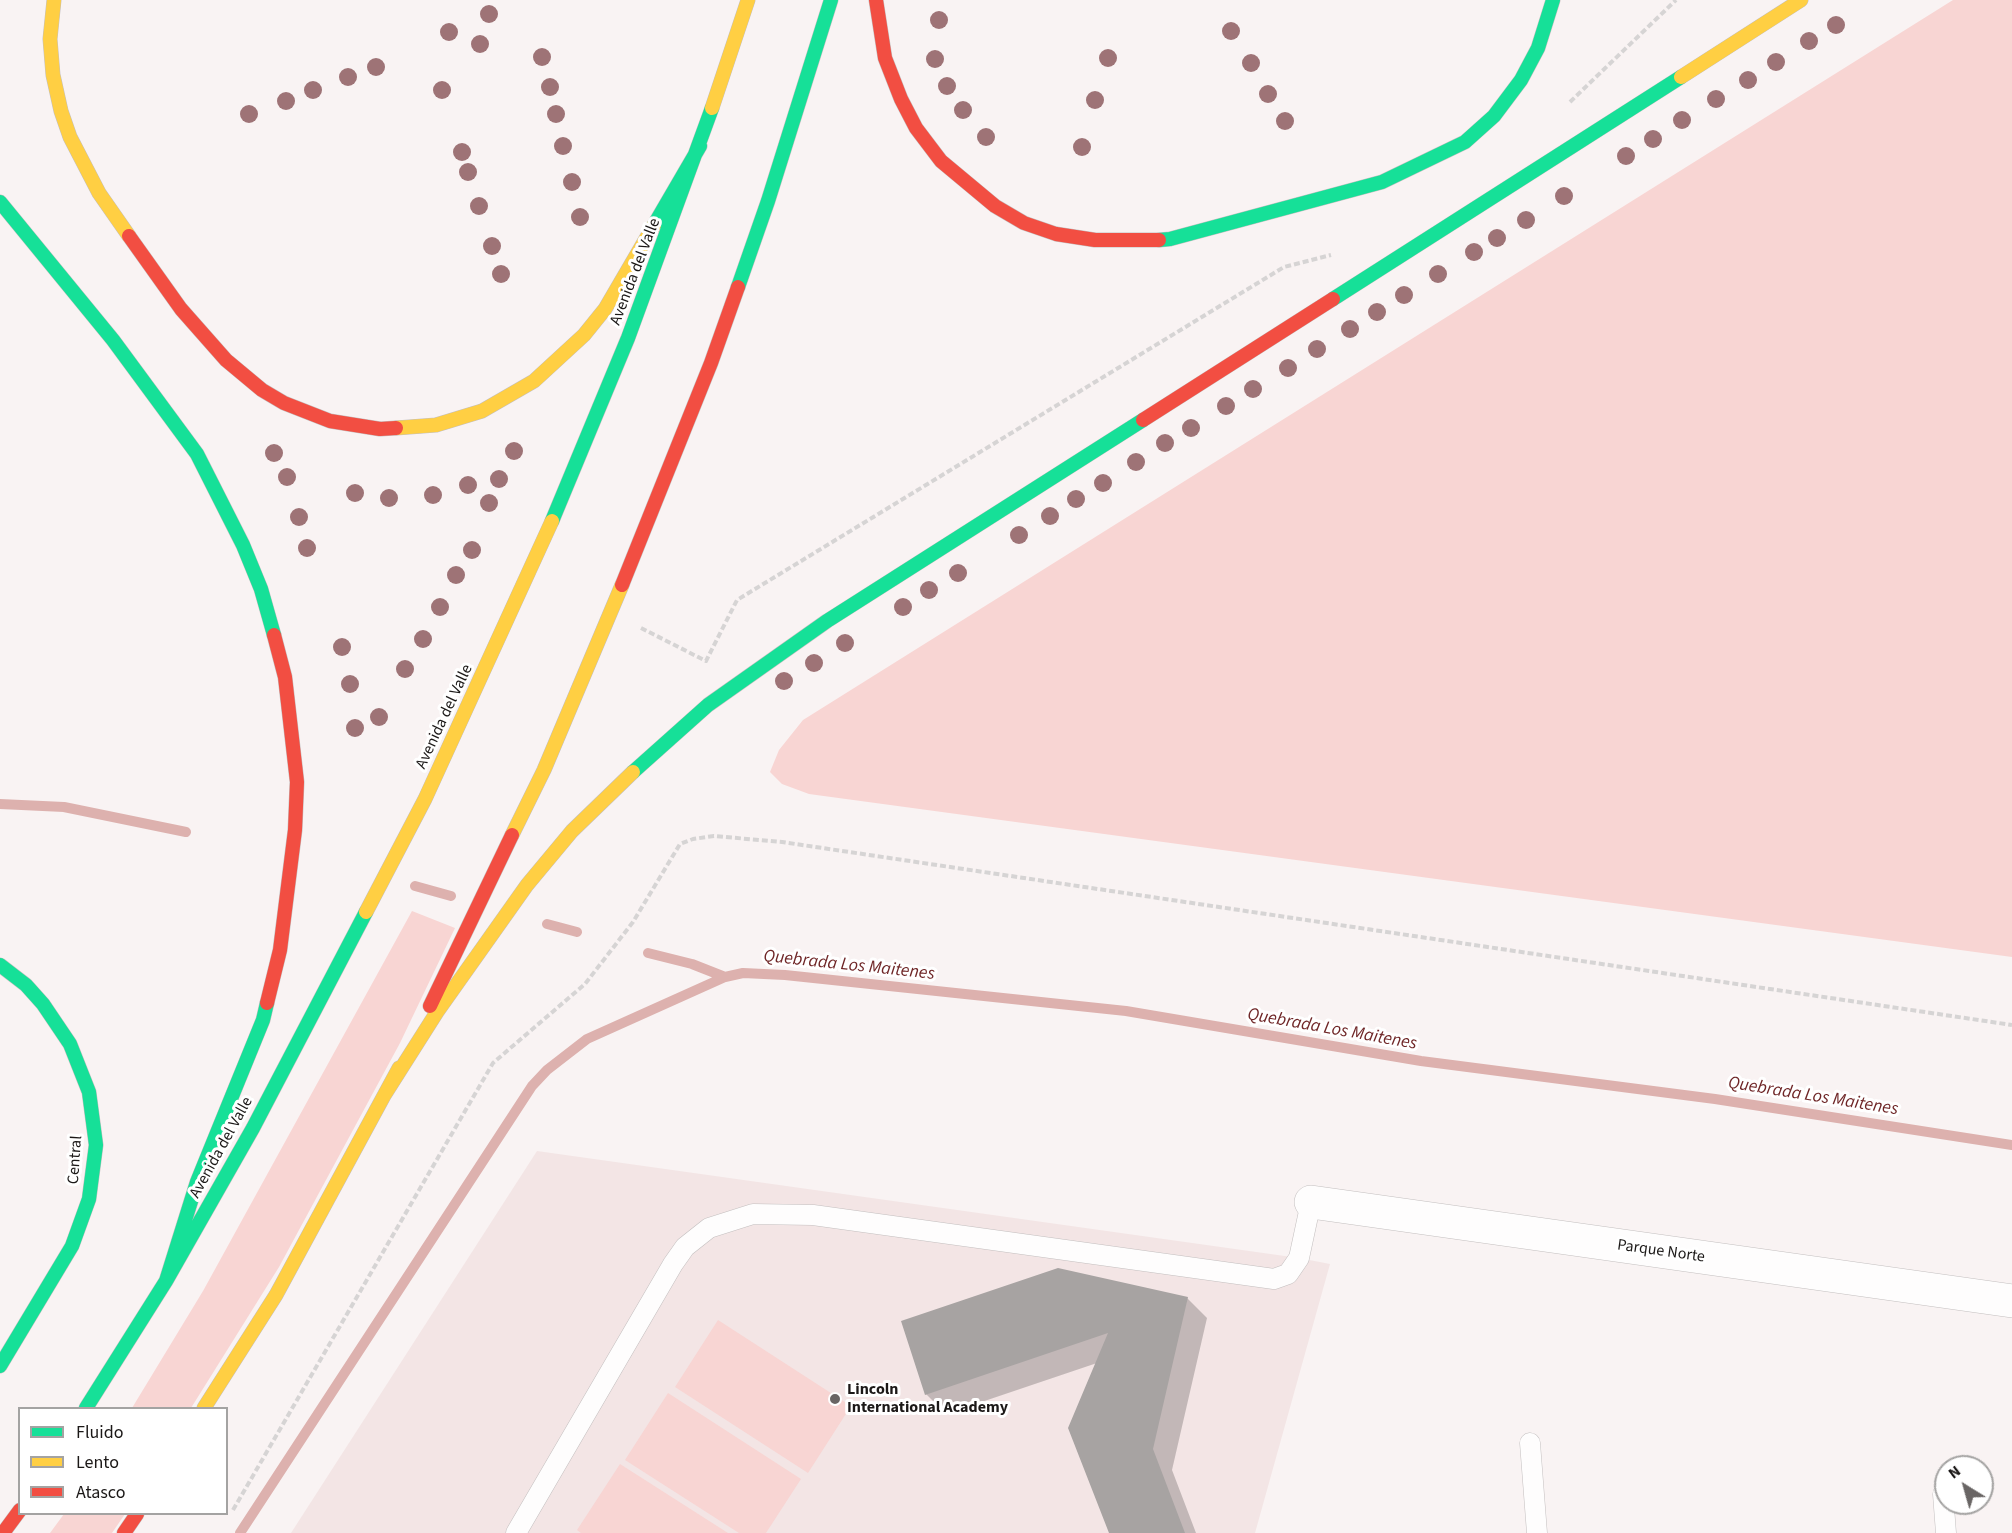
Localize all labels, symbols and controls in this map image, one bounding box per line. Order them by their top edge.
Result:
street label: Avenida del Valle [607,216,665,328]
street label: Avenida del Valle [412,662,478,772]
water label: Quebrada Los Maitenes [762,946,936,986]
water label: Quebrada Los Maitenes [1245,1004,1419,1056]
water label: Quebrada Los Maitenes [1726,1073,1900,1121]
street label: Avenida del Valle [186,1094,258,1202]
street label: Central [65,1135,87,1185]
street label: Parque Norte [1616,1236,1706,1268]
place label: Lincoln International Academy [847,1380,1008,1418]
marker: Lincoln International Academy [828,1392,842,1406]
legend [18,1407,228,1515]
text: Fluido [76,1420,123,1445]
text: Lento [76,1450,119,1475]
north arrow [1934,1455,1994,1515]
text: N [1943,1460,1965,1484]
text: Atasco [76,1480,125,1505]

